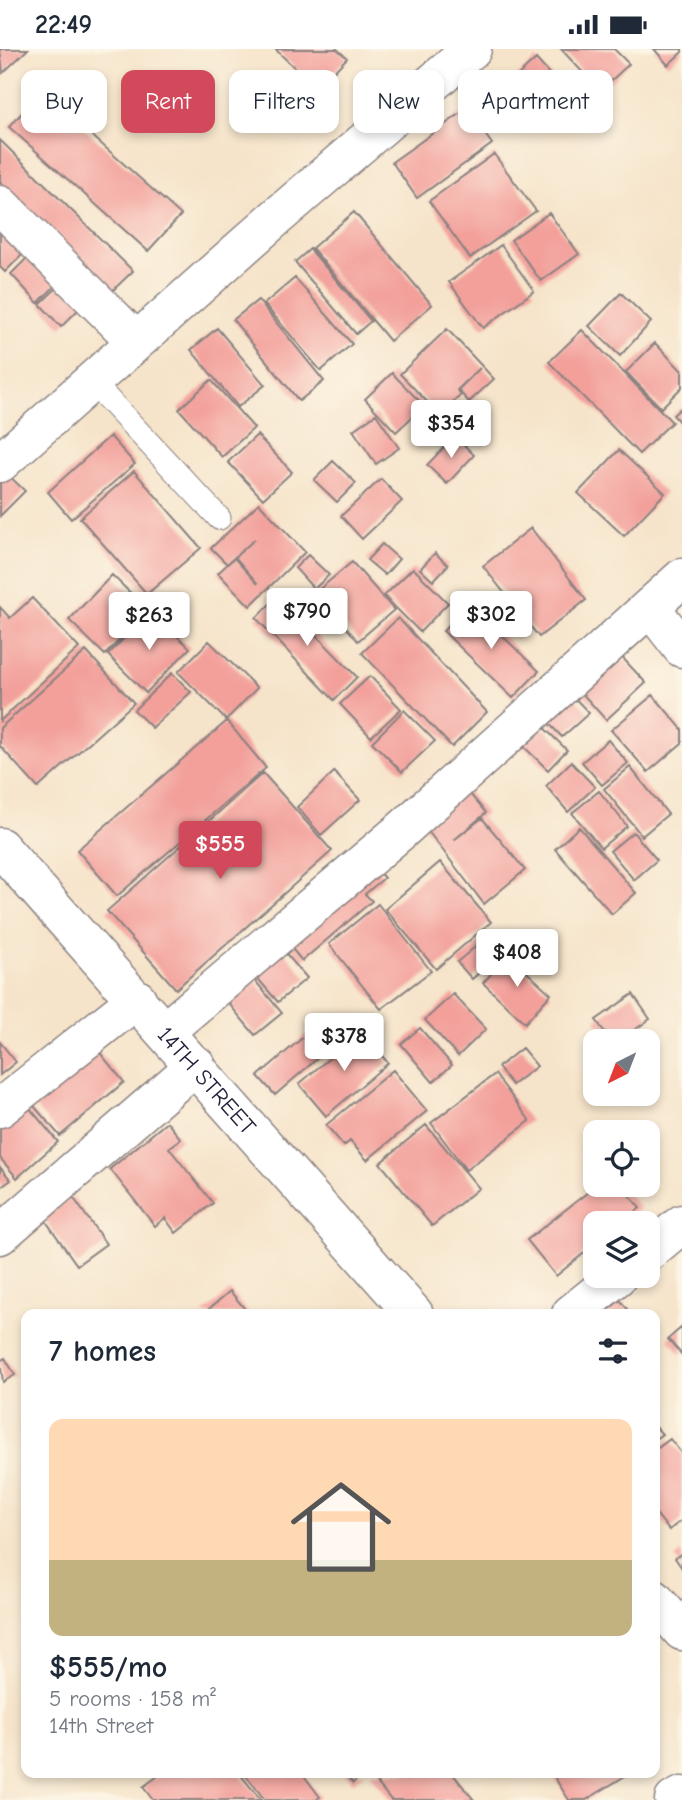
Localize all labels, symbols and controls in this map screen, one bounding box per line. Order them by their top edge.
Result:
text: 22:49 [35,10,92,40]
chip: Buy [21,70,107,133]
chip: Rent [121,70,215,133]
chip: Filters [229,70,339,133]
chip: New [353,70,444,133]
chip: Apartment [458,70,613,133]
pin: $354 [410,401,492,460]
text: $354 [427,409,475,436]
pin: $790 [266,589,348,648]
pin: $302 [450,591,532,651]
pin: $263 [108,593,190,652]
text: $790 [283,597,331,624]
text: $302 [466,600,516,627]
text: $263 [125,601,173,628]
pin: $555 [179,821,261,881]
text: $555 [195,830,245,857]
pin: $408 [476,929,558,989]
text: $408 [492,938,542,965]
pin: $378 [303,1013,385,1073]
street label: 14TH STREET [152,1021,261,1140]
text: $378 [321,1022,367,1049]
north arrow [583,1029,660,1106]
map controls [583,1029,660,1288]
button: locate [583,1120,660,1197]
button: layers [583,1211,660,1288]
icon: filters [594,1332,632,1370]
text: 7 homes [49,1334,156,1369]
icon: home [278,1464,404,1590]
text: $555/mo [49,1650,167,1685]
text: 5 rooms · 158 m² [49,1685,216,1712]
text: 14th Street [49,1712,153,1739]

